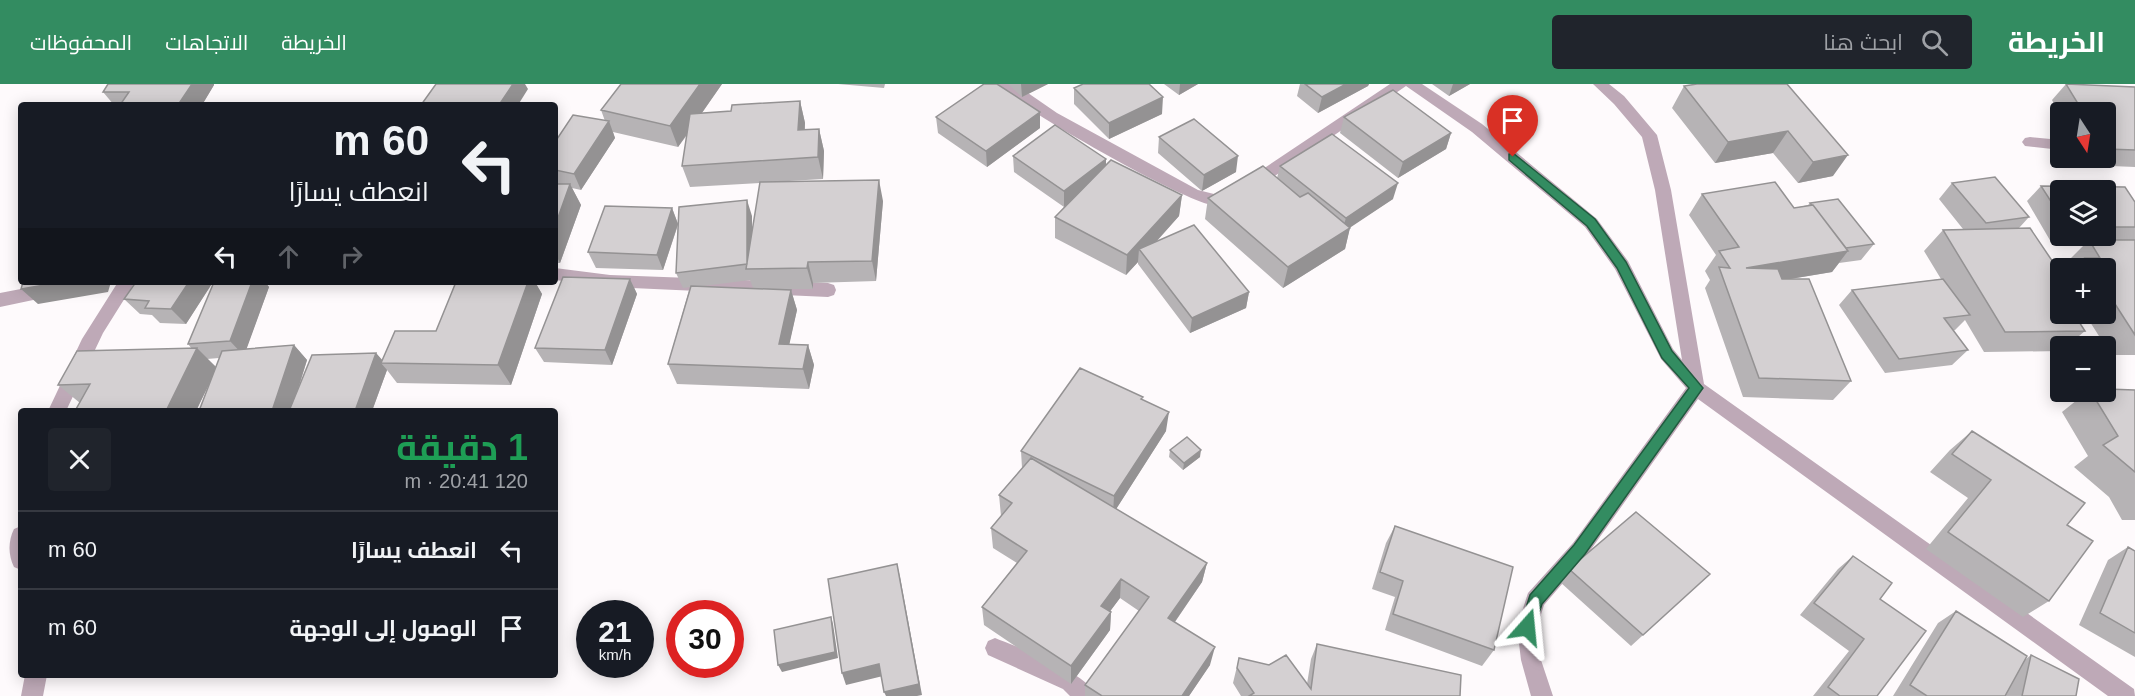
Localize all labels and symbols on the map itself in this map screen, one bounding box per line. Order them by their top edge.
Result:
pin [1487,95,1538,157]
north arrow [2050,102,2116,168]
position arrow [1495,595,1559,659]
speed limit sign: 30 [666,600,744,678]

